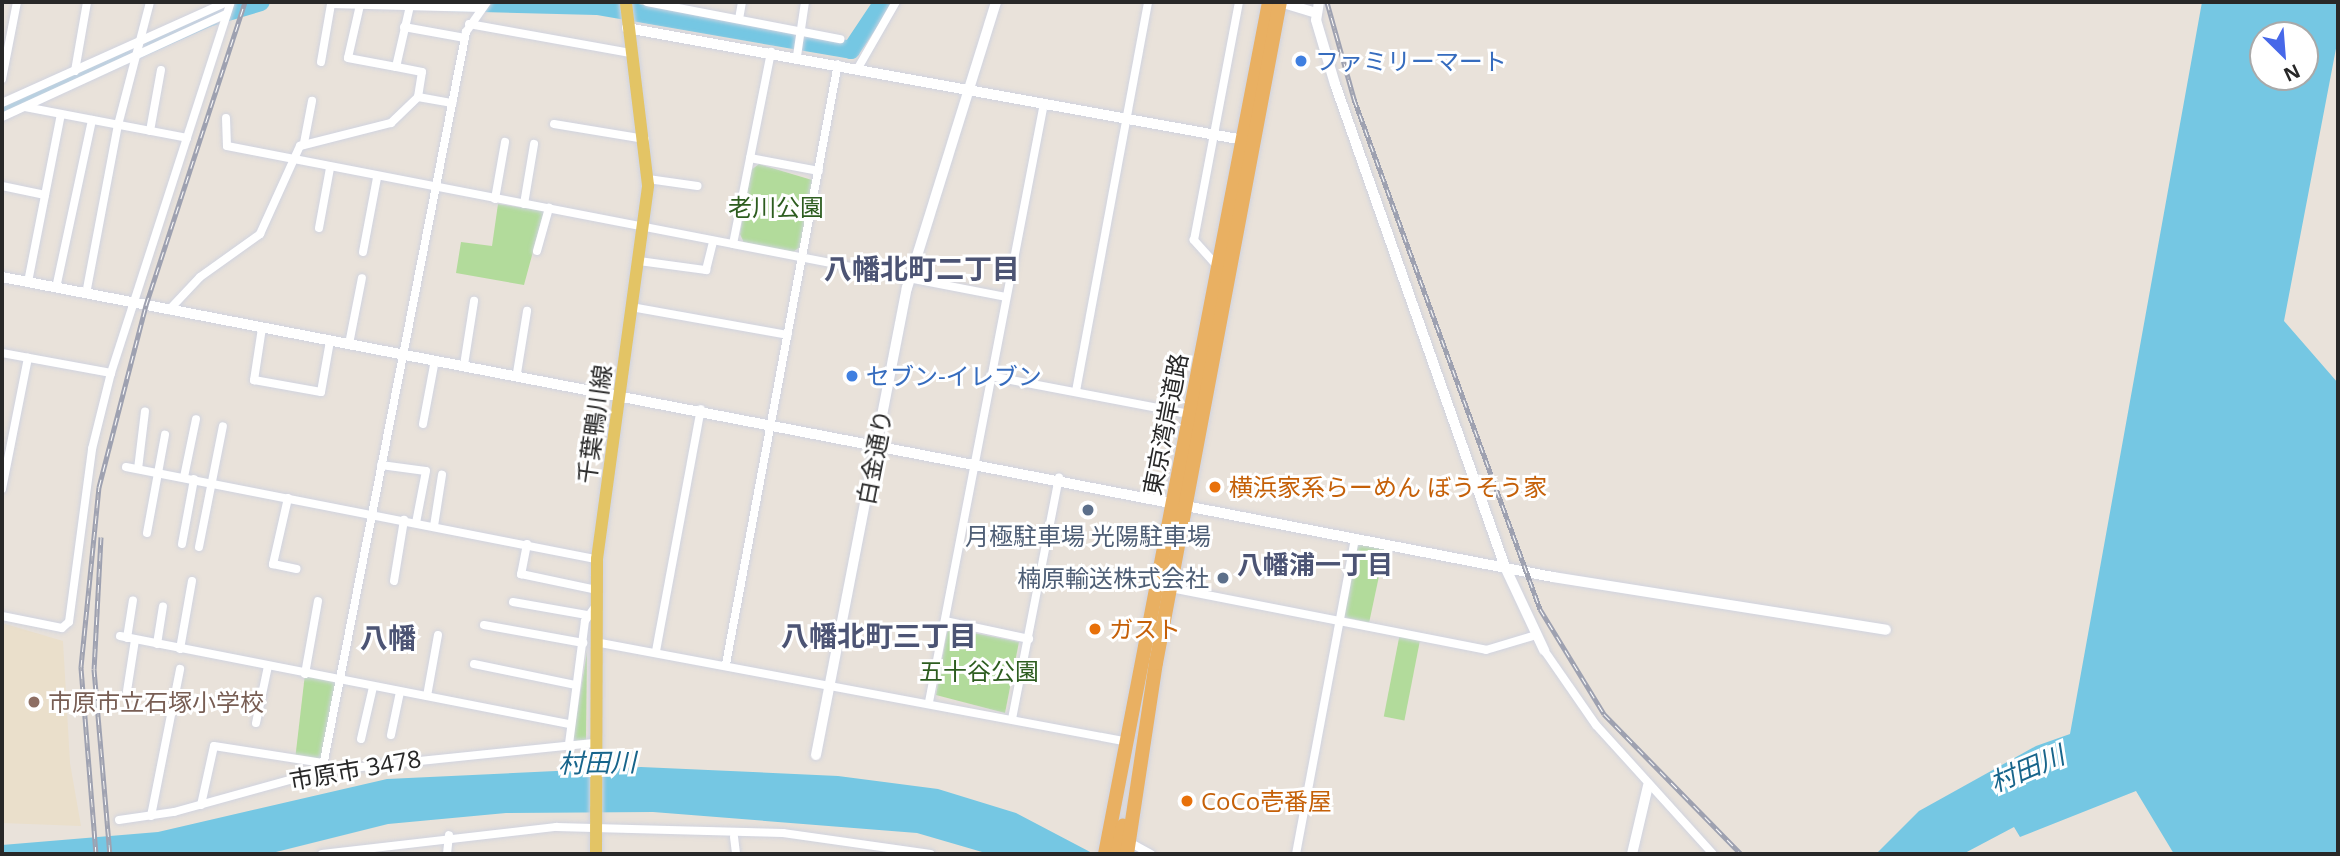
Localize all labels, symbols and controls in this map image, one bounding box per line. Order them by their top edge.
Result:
north arrow [2249,21,2319,91]
place label: ファミリーマート [1315,47,1507,75]
marker: ファミリーマート [1293,53,1309,69]
text: N [2280,58,2305,88]
park label: 老川公園 [728,193,824,221]
district label: 八幡北町二丁目 [824,251,1020,285]
street label: 東京湾岸道路 [1137,351,1193,497]
place label: セブン-イレブン [866,362,1042,390]
street label: 千葉鴨川線 [571,363,617,485]
marker: セブン-イレブン [844,368,860,384]
street label: 白金通り [851,407,897,507]
place label: 横浜家系らーめん ぼうそう家 [1229,473,1547,501]
marker: 横浜家系らーめん ぼうそう家 [1207,479,1223,495]
marker: 月極駐車場 光陽駐車場 [1080,502,1096,518]
place label: 月極駐車場 光陽駐車場 [965,522,1211,550]
district label: 八幡浦一丁目 [1237,549,1393,581]
place label: 楠原輸送株式会社 [1017,564,1209,592]
marker: 楠原輸送株式会社 [1215,570,1231,586]
place label: ガスト [1109,615,1181,643]
district label: 八幡北町三丁目 [781,618,977,652]
district label: 八幡 [360,620,416,654]
marker: ガスト [1087,621,1103,637]
park label: 五十谷公園 [919,657,1039,685]
place label: 市原市立石塚小学校 [48,688,264,716]
marker: 市原市立石塚小学校 [26,694,42,710]
water label: 村田川 [1985,739,2069,799]
street label: 市原市 3478 [287,743,423,795]
water label: 村田川 [558,747,636,779]
place label: CoCo壱番屋 [1201,787,1332,815]
marker: CoCo壱番屋 [1179,793,1195,809]

